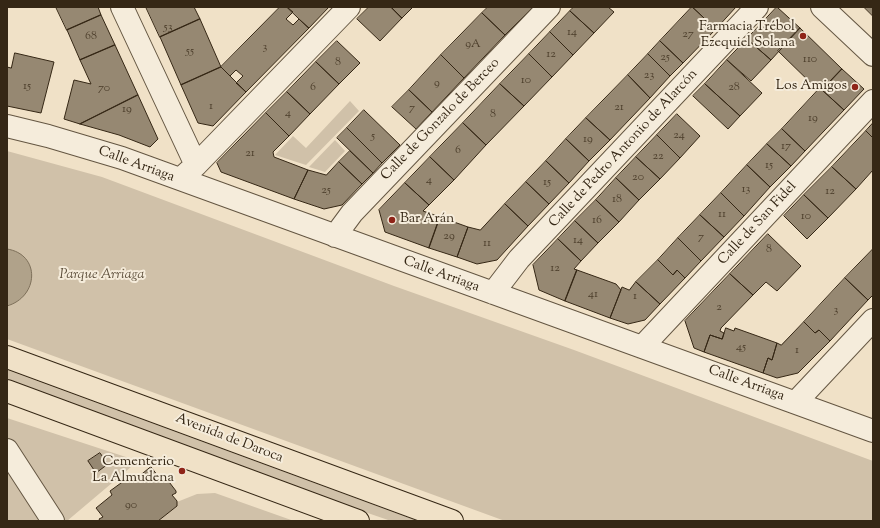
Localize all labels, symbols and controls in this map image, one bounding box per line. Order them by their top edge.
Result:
place label: Farmacia Trébol Ezequiel Solana [699,20,795,52]
house number: 53 [164,21,172,35]
house number: 14 [567,26,577,40]
house number: 27 [682,28,694,42]
house number: 68 [85,30,97,44]
marker: Farmacia Trébol Ezequiel Solana [798,31,808,41]
house number: 9A [465,38,481,52]
house number: 3 [263,41,267,55]
house number: 55 [186,45,194,59]
house number: 12 [546,48,556,62]
house number: 25 [660,51,670,65]
house number: 110 [803,53,817,67]
street label: Calle de Gonzalo de Berceo [378,55,504,185]
house number: 8 [335,56,341,70]
street label: Calle de Pedro Antonio de Alarcón [546,66,702,232]
house number: 23 [644,69,654,83]
house number: 10 [521,74,531,88]
house number: 9 [434,77,440,91]
place label: Los Amigos [776,79,847,95]
house number: 15 [23,80,31,94]
house number: 6 [310,81,316,95]
house number: 28 [728,81,740,95]
house number: 70 [98,82,110,96]
marker: Los Amigos [850,82,860,92]
house number: 1 [209,100,213,114]
house number: 21 [614,101,624,115]
house number: 7 [409,102,415,116]
house number: 19 [122,103,132,117]
house number: 4 [285,107,291,121]
house number: 8 [490,108,496,122]
house number: 19 [808,112,818,126]
house number: 24 [673,129,685,143]
house number: 5 [371,130,375,144]
house number: 19 [583,133,593,147]
house number: 17 [781,140,791,154]
street label: Calle Arriaga [96,143,176,187]
house number: 6 [455,144,461,158]
house number: 21 [245,147,255,161]
house number: 22 [652,150,664,164]
house number: 15 [765,159,773,173]
house number: 20 [632,171,644,185]
house number: 4 [426,174,432,188]
house number: 15 [543,176,551,190]
street label: Calle de San Fidel [715,179,801,269]
house number: 13 [742,183,750,197]
house number: 25 [321,184,331,198]
house number: 12 [825,185,835,199]
house number: 18 [612,193,622,207]
house number: 11 [718,208,726,222]
house number: 10 [801,210,811,224]
place label: Bar Arán [400,212,454,228]
house number: 16 [592,214,602,228]
marker: Bar Arán [387,215,397,225]
house number: 29 [443,230,455,244]
house number: 7 [698,231,704,245]
house number: 14 [573,234,583,248]
house number: 11 [483,237,491,251]
house number: 8 [766,243,772,257]
street label: Calle Arriaga [401,253,481,297]
house number: 12 [550,262,560,276]
park label: Parque Arriaga [59,268,145,284]
house number: 41 [588,288,598,302]
house number: 1 [633,290,637,304]
house number: 2 [716,301,722,315]
house number: 3 [834,304,838,318]
house number: 45 [736,341,746,355]
house number: 1 [795,344,799,358]
street label: Calle Arriaga [706,362,786,406]
street label: Avenida de Daroca [173,411,285,467]
place label: Cementerio La Almudena [92,455,174,488]
marker: Cementerio La Almudena [177,466,187,476]
house number: 90 [125,499,137,513]

